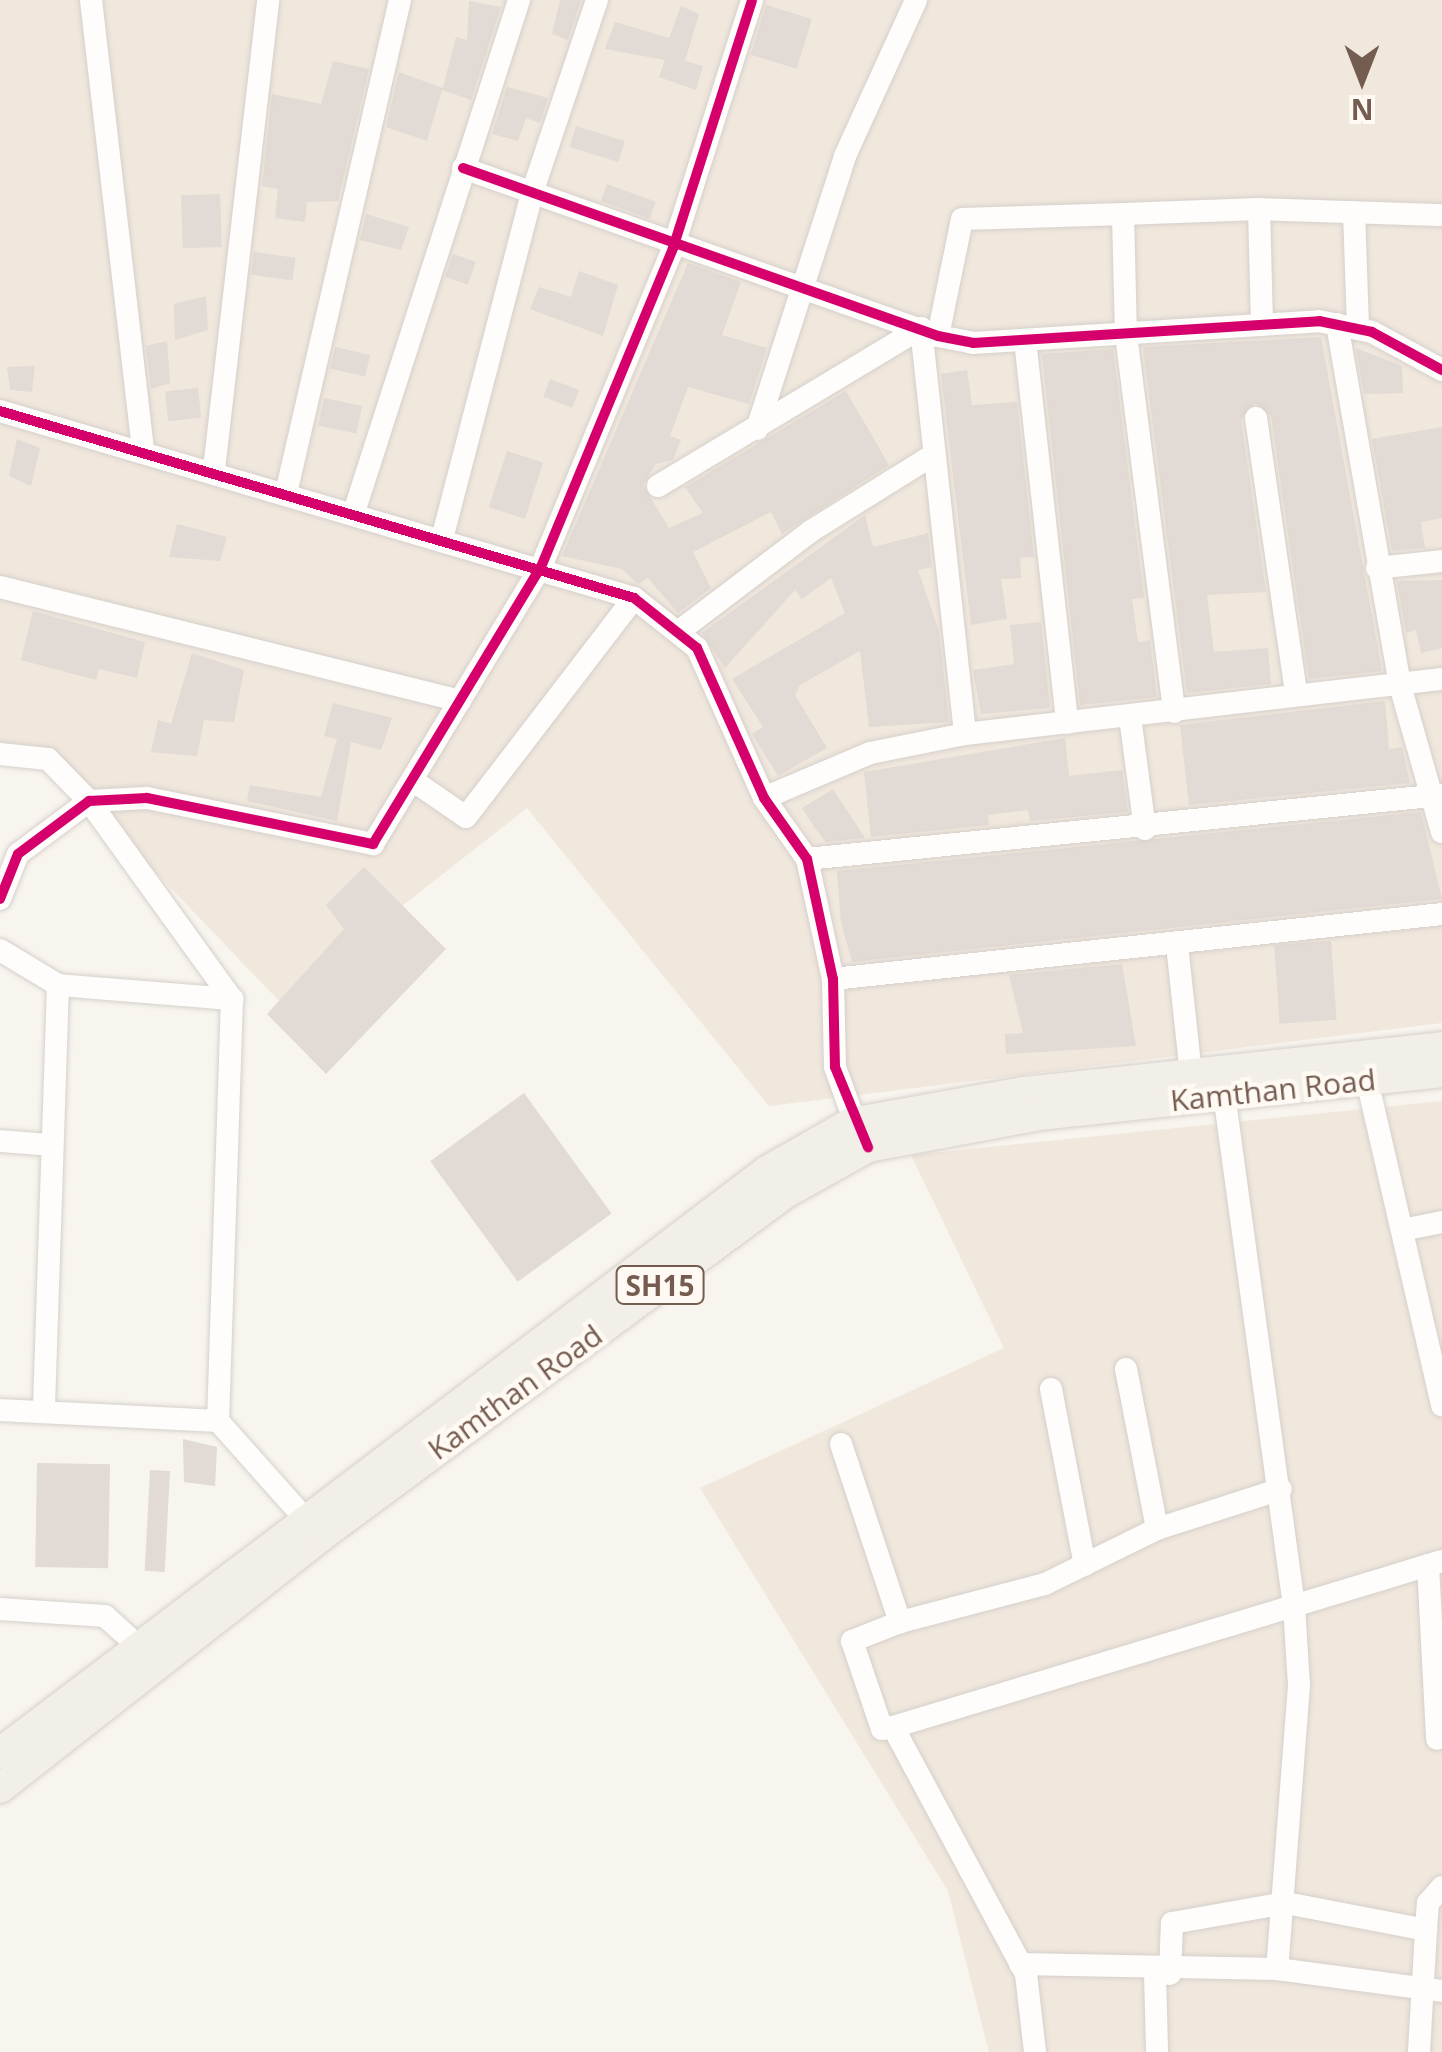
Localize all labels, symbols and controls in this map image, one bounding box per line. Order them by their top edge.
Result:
north arrow [1312,30,1412,130]
text: N [1351,91,1373,129]
street label: Kamthan Road [1169,1061,1377,1119]
road number: SH15 [615,1262,705,1308]
street label: Kamthan Road [421,1317,609,1467]

